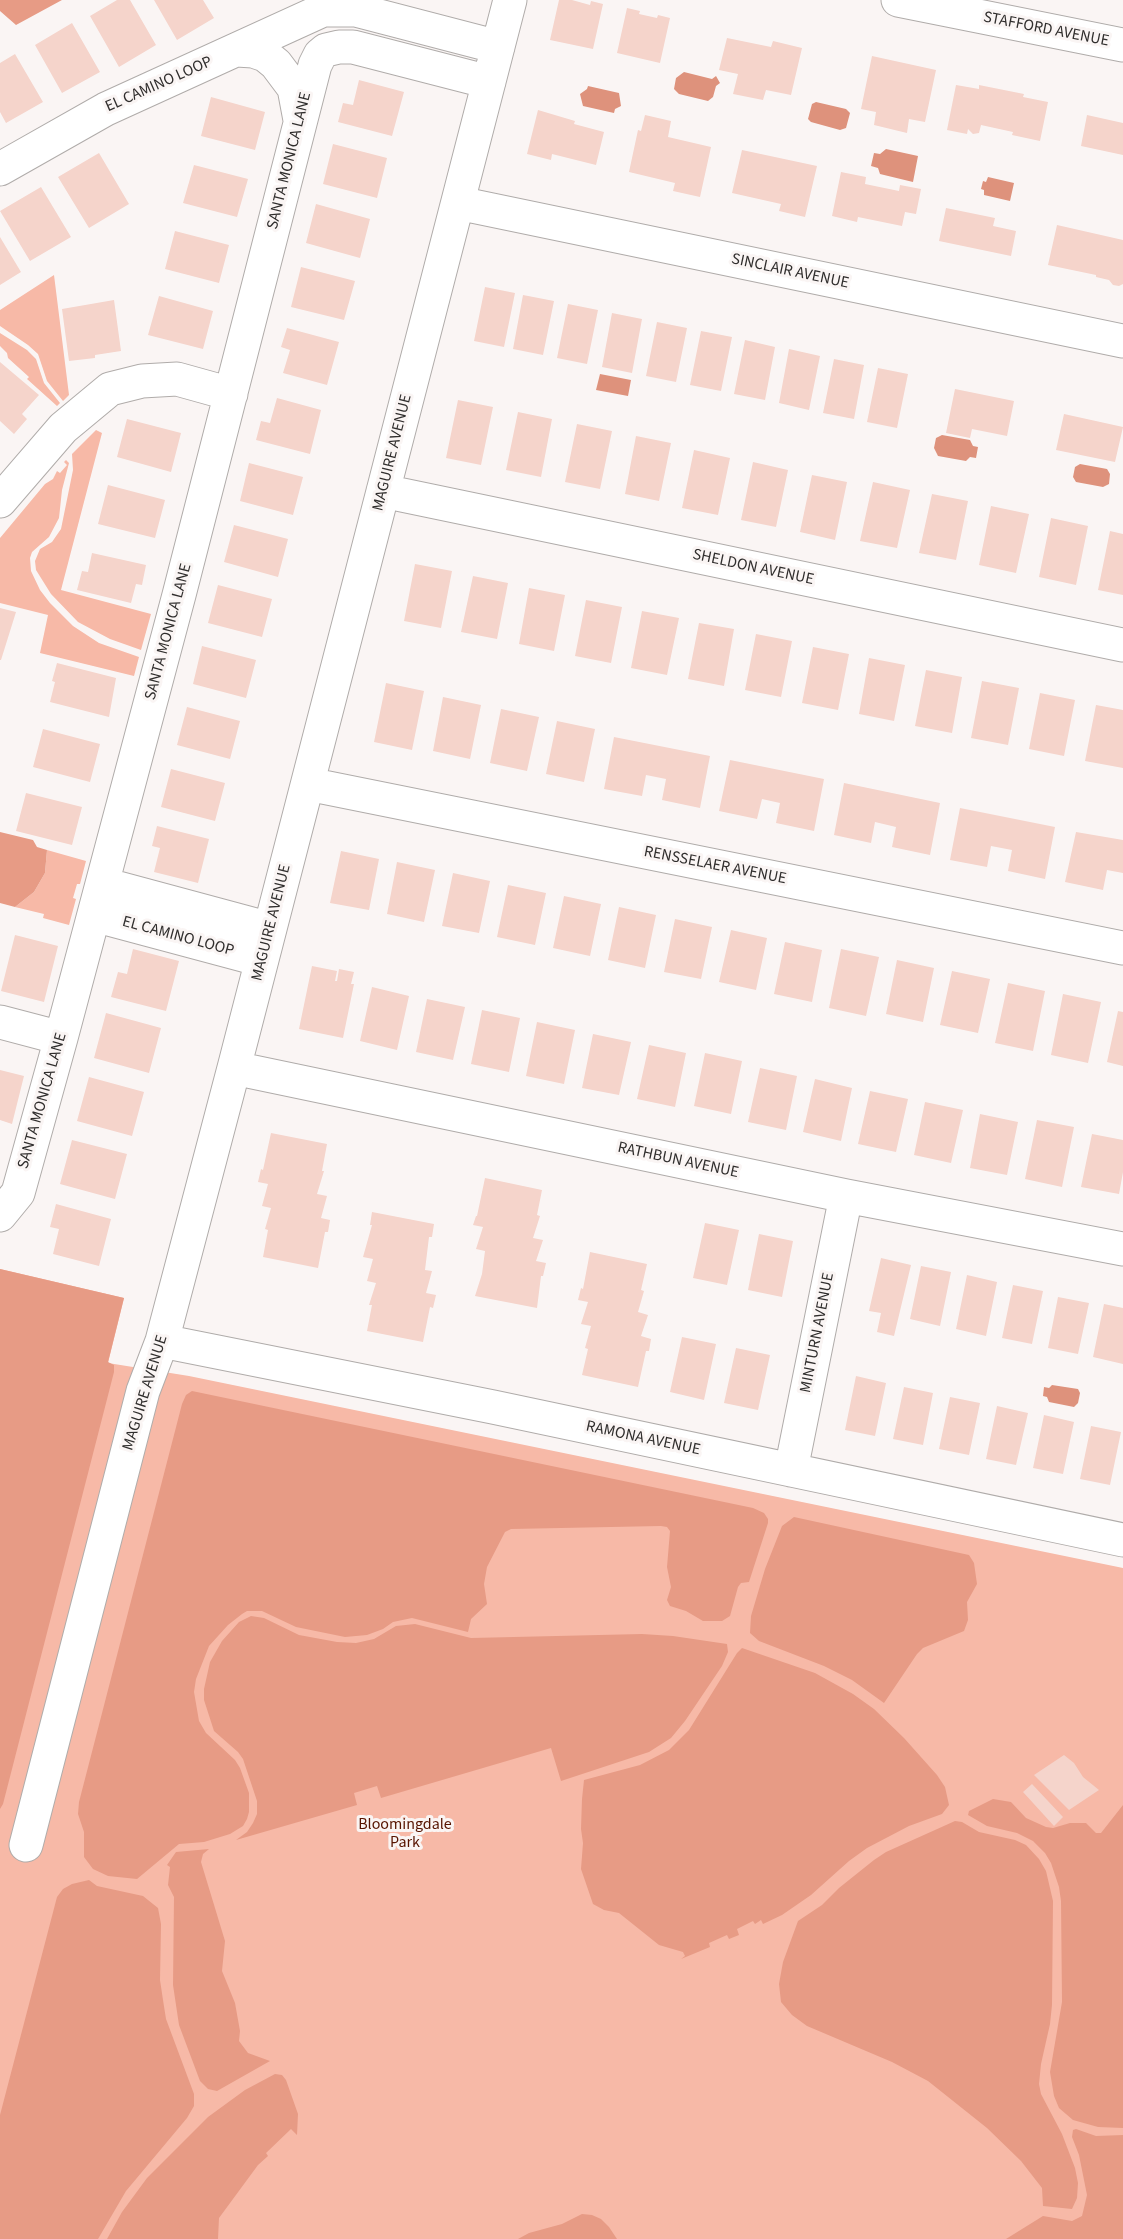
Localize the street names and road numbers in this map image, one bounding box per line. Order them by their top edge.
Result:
street label: STAFFORD AVENUE [982,8,1110,52]
street label: EL CAMINO LOOP [103,53,215,117]
street label: SANTA MONICA LANE [264,90,316,232]
street label: SINCLAIR AVENUE [730,250,850,294]
street label: MAGUIRE AVENUE [369,393,417,513]
street label: SHELDON AVENUE [691,546,815,590]
street label: SANTA MONICA LANE [142,562,196,702]
street label: RENSSELAER AVENUE [642,843,788,889]
street label: MAGUIRE AVENUE [248,863,296,983]
street label: EL CAMINO LOOP [120,913,236,961]
street label: SANTA MONICA LANE [14,1031,72,1171]
street label: RATHBUN AVENUE [616,1139,740,1183]
street label: MINTURN AVENUE [797,1271,839,1395]
street label: MAGUIRE AVENUE [119,1333,173,1453]
street label: RAMONA AVENUE [584,1418,702,1460]

